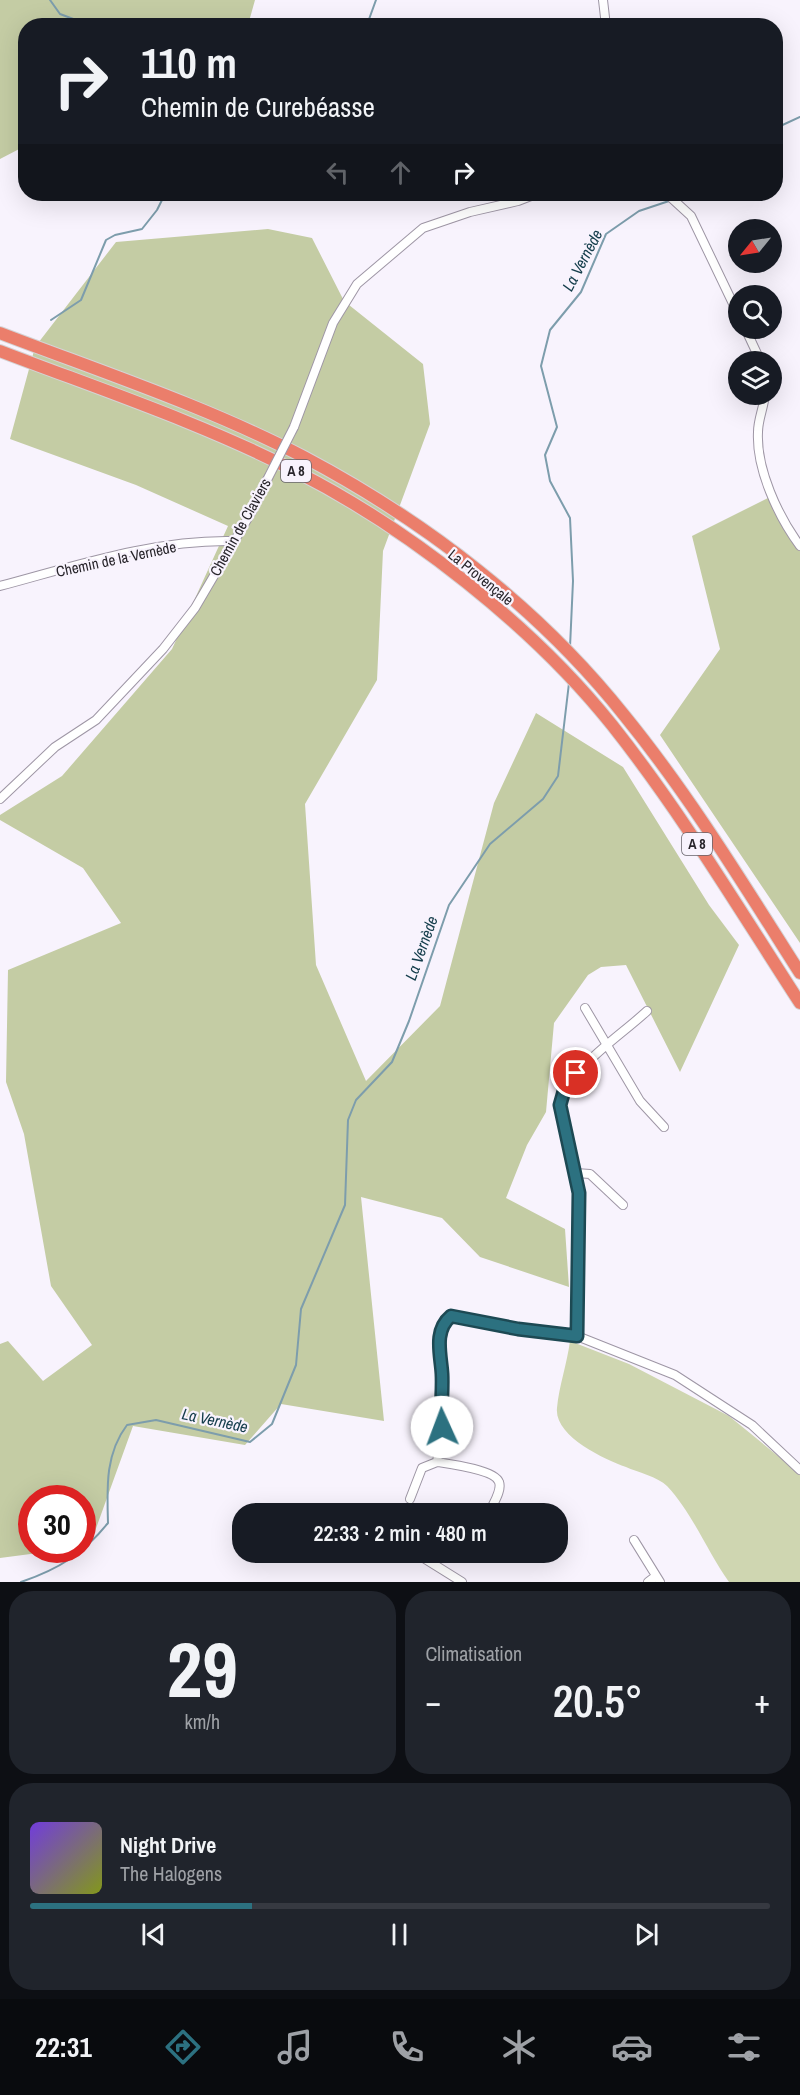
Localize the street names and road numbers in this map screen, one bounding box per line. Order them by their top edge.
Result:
road number: A 8 [281,460,311,482]
street label: Chemin de Claviers [204,474,276,580]
street label: Chemin de la Vernède [54,536,178,582]
street label: La Provençale [444,544,518,610]
road number: A 8 [682,833,712,855]

